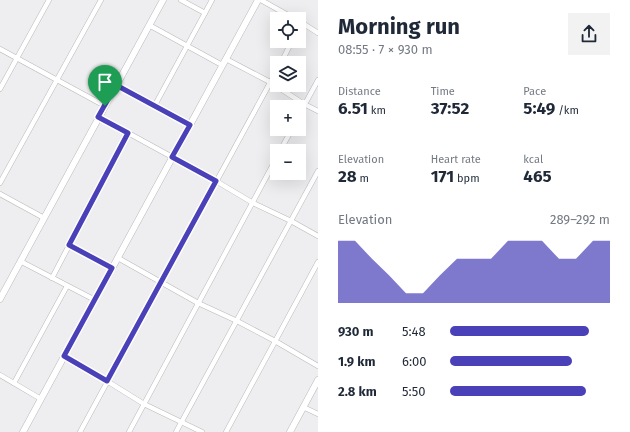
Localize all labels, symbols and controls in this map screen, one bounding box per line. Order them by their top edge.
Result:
map controls [270,12,306,180]
button: locate [270,12,306,48]
text: Morning run [338,13,460,40]
button: share [568,13,610,55]
text: 08:55 · 7 × 930 m [338,42,433,57]
button: layers [270,56,306,92]
pin [88,65,122,106]
icon: arrive [94,71,116,93]
text: Distance [338,85,381,98]
text: Time [431,85,455,98]
text: Pace [523,85,546,98]
text: 6.51 [338,98,368,119]
text: 37:52 [431,98,469,119]
text: 5:49 [523,98,555,119]
button: + [270,100,306,136]
text: km [368,104,386,117]
text: /km [555,104,579,117]
button: − [270,144,306,180]
text: Elevation [338,153,384,166]
text: Heart rate [431,153,481,166]
text: kcal [523,153,543,166]
text: 28 [338,166,357,187]
text: 171 [431,166,454,187]
text: 465 [523,166,552,187]
text: m [357,172,369,185]
text: bpm [454,172,480,185]
text: Elevation [338,212,392,227]
text: 289–292 m [550,212,610,227]
text: 930 m [338,324,373,339]
text: 5:48 [402,324,426,339]
text: 1.9 km [338,354,375,369]
text: 6:00 [402,354,427,369]
text: 2.8 km [338,384,377,399]
text: 5:50 [402,384,425,399]

